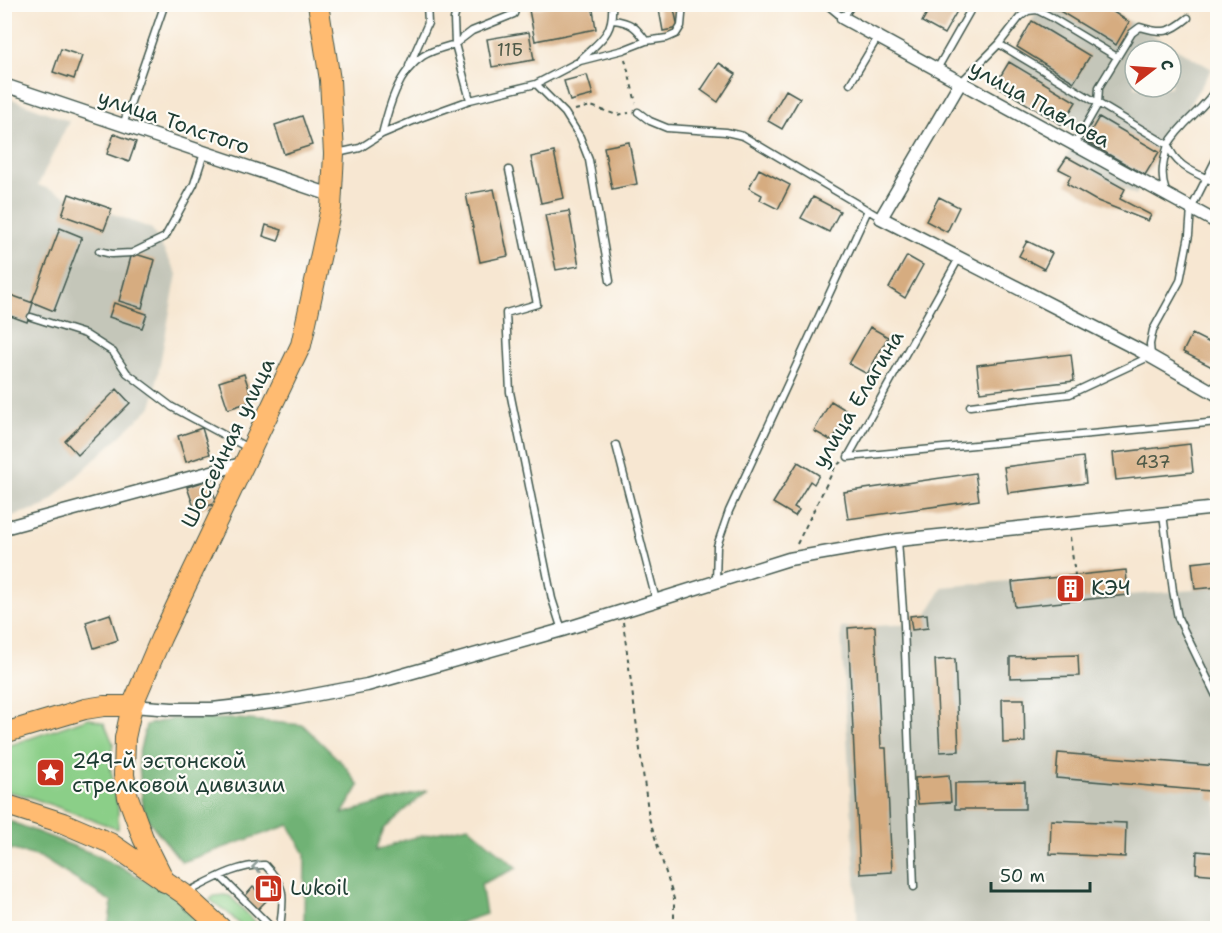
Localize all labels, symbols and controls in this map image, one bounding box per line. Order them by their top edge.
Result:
house number: 11Б [497,38,523,62]
north arrow [1123,39,1183,99]
street label: улица Павлова [965,54,1115,154]
text: С [1155,57,1178,73]
street label: улица Толстого [94,83,254,161]
street label: улица Елагина [806,325,910,473]
street label: Шоссейная улица [175,353,281,533]
house number: 437 [1135,450,1171,474]
building icon: КЭЧ [1054,572,1086,604]
place label: КЭЧ [1091,574,1131,602]
place label: 249-й эстонской стрелковой дивизии [72,747,286,799]
place icon: 249-й эстонской стрелковой дивизии [35,757,67,789]
scale bar [991,855,1090,893]
one-way arrow [251,860,261,873]
text: 50 m [1000,864,1045,888]
fuel station icon: Lukoil [253,872,285,904]
place label: Lukoil [290,874,349,902]

